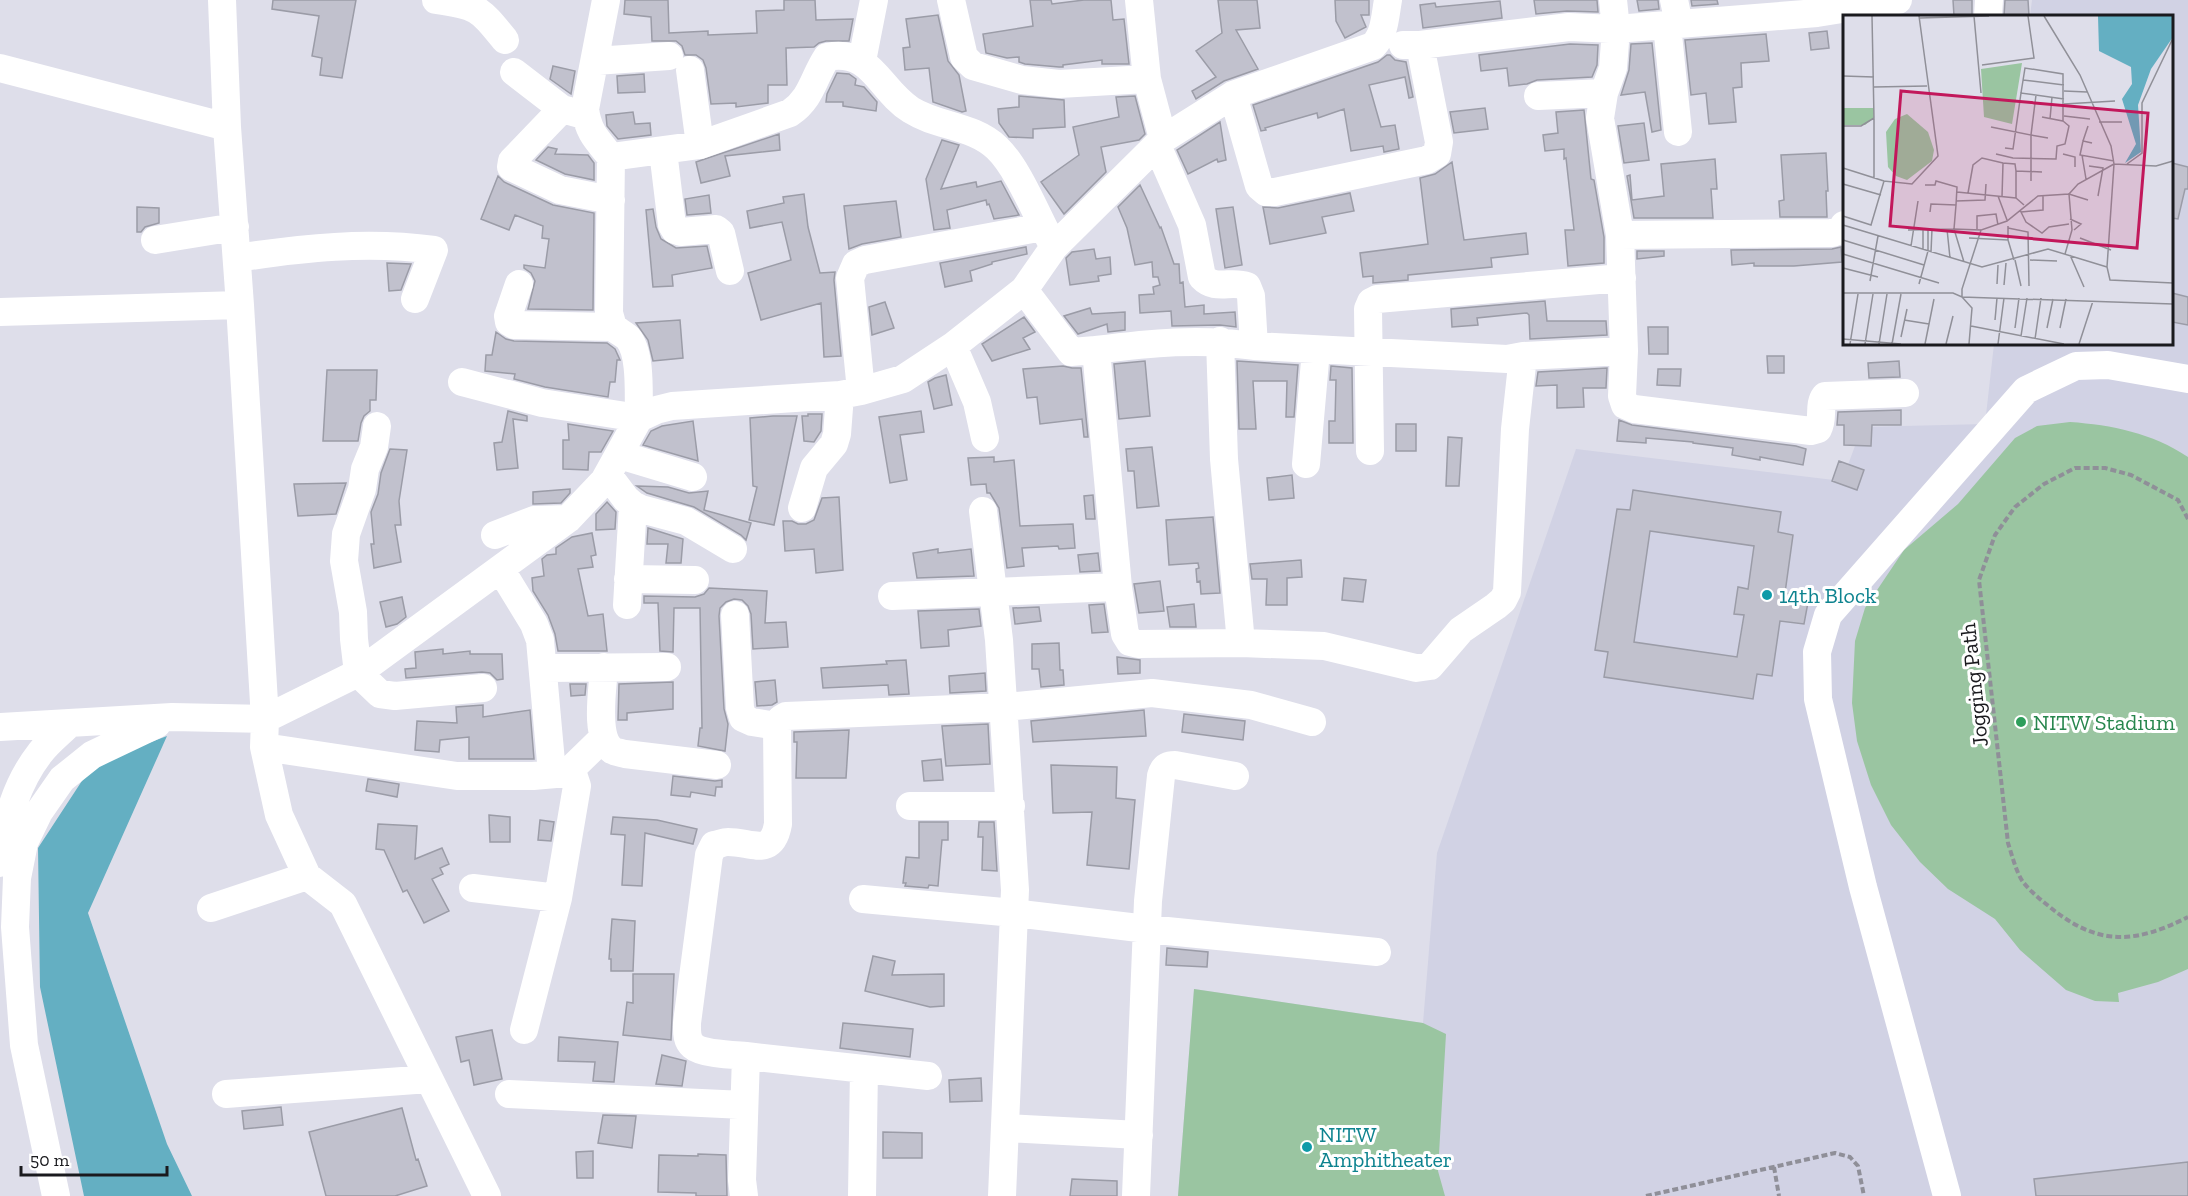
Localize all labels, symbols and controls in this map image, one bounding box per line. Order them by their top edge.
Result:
inset map [1843,15,2173,345]
place label: 14th Block [1779,582,1877,609]
marker: 14th Block [1760,588,1774,602]
street label: Jogging Path [1954,621,1994,748]
place label: NITW Stadium [2033,709,2175,736]
marker: NITW Stadium [2014,715,2028,729]
place label: NITW Amphitheater [1319,1121,1452,1173]
scale bar [21,1139,166,1177]
marker: NITW Amphitheater [1300,1140,1314,1154]
text: 50 m [30,1149,70,1171]

